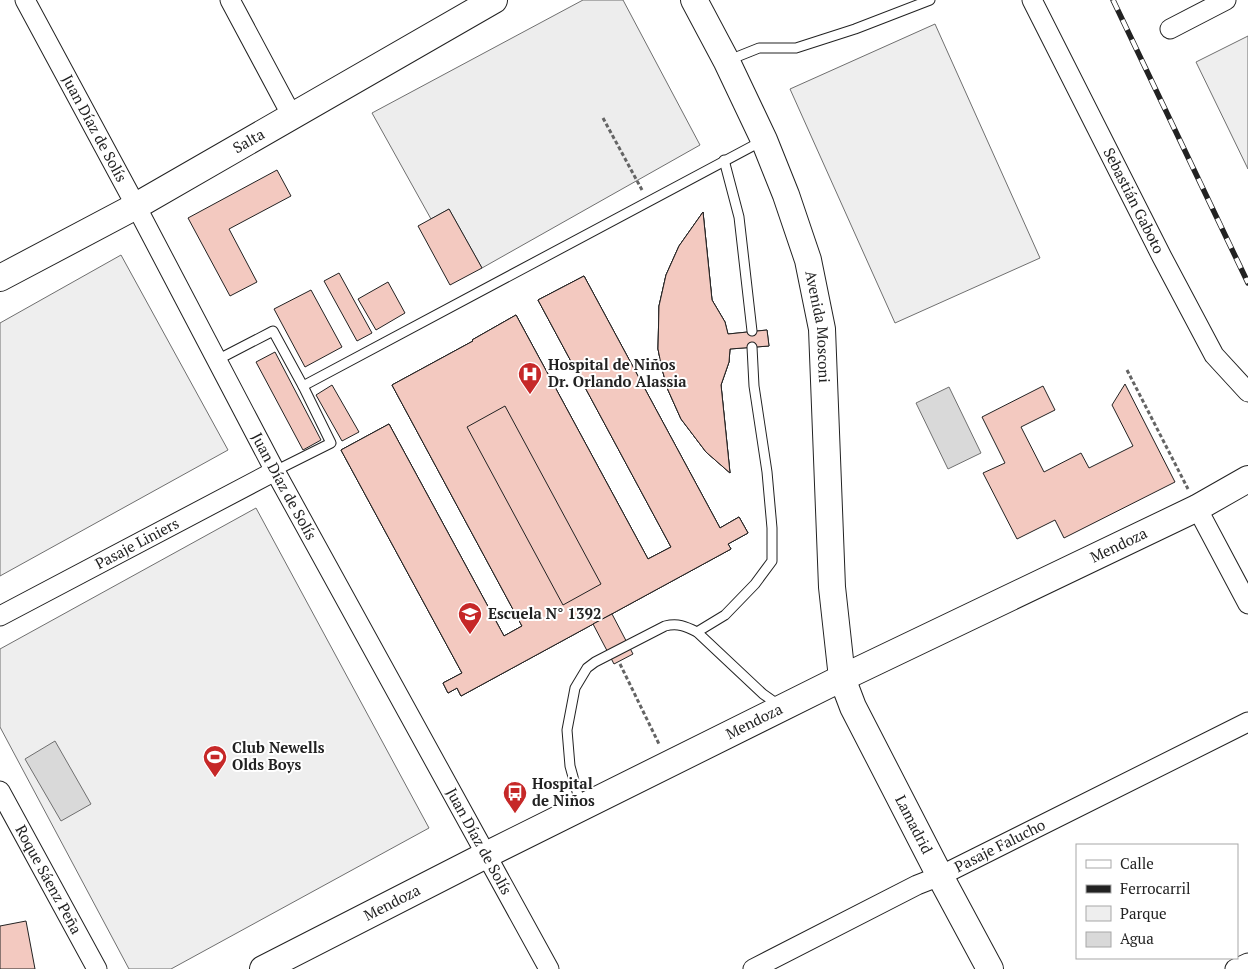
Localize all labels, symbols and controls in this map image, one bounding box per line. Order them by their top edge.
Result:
street label: Juan Díaz de Solís [58,71,132,185]
street label: Salta [229,123,268,157]
street label: Sebastián Gaboto [1099,144,1170,257]
street label: Avenida Mosconi [801,268,835,383]
place label: Hospital de Niños Dr. Orlando Alassia [548,354,687,391]
hospital icon: Hospital de Niños Dr. Orlando Alassia [517,361,543,395]
street label: Juan Díaz de Solís [248,429,322,543]
street label: Pasaje Liniers [91,512,182,573]
street label: Mendoza [1087,522,1151,567]
school or university icon: Escuela N° 1392 [457,601,483,635]
place label: Escuela N° 1392 [488,603,601,623]
street label: Mendoza [722,698,786,743]
place label: Club Newells Olds Boys [232,737,325,774]
sports icon: Club Newells Olds Boys [202,744,228,778]
place label: Hospital de Niños [532,773,595,810]
bus stop icon: Hospital de Niños [502,780,528,814]
street label: Juan Díaz de Solís [442,784,517,898]
street label: Lamadrid [891,792,938,857]
street label: Pasaje Falucho [951,814,1048,876]
street label: Roque Sáenz Peña [11,821,87,938]
legend [1076,844,1238,959]
text: Calle [1120,853,1154,873]
text: Ferrocarril [1120,878,1191,898]
street label: Mendoza [360,879,424,925]
text: Parque [1120,903,1167,923]
text: Agua [1120,928,1154,948]

